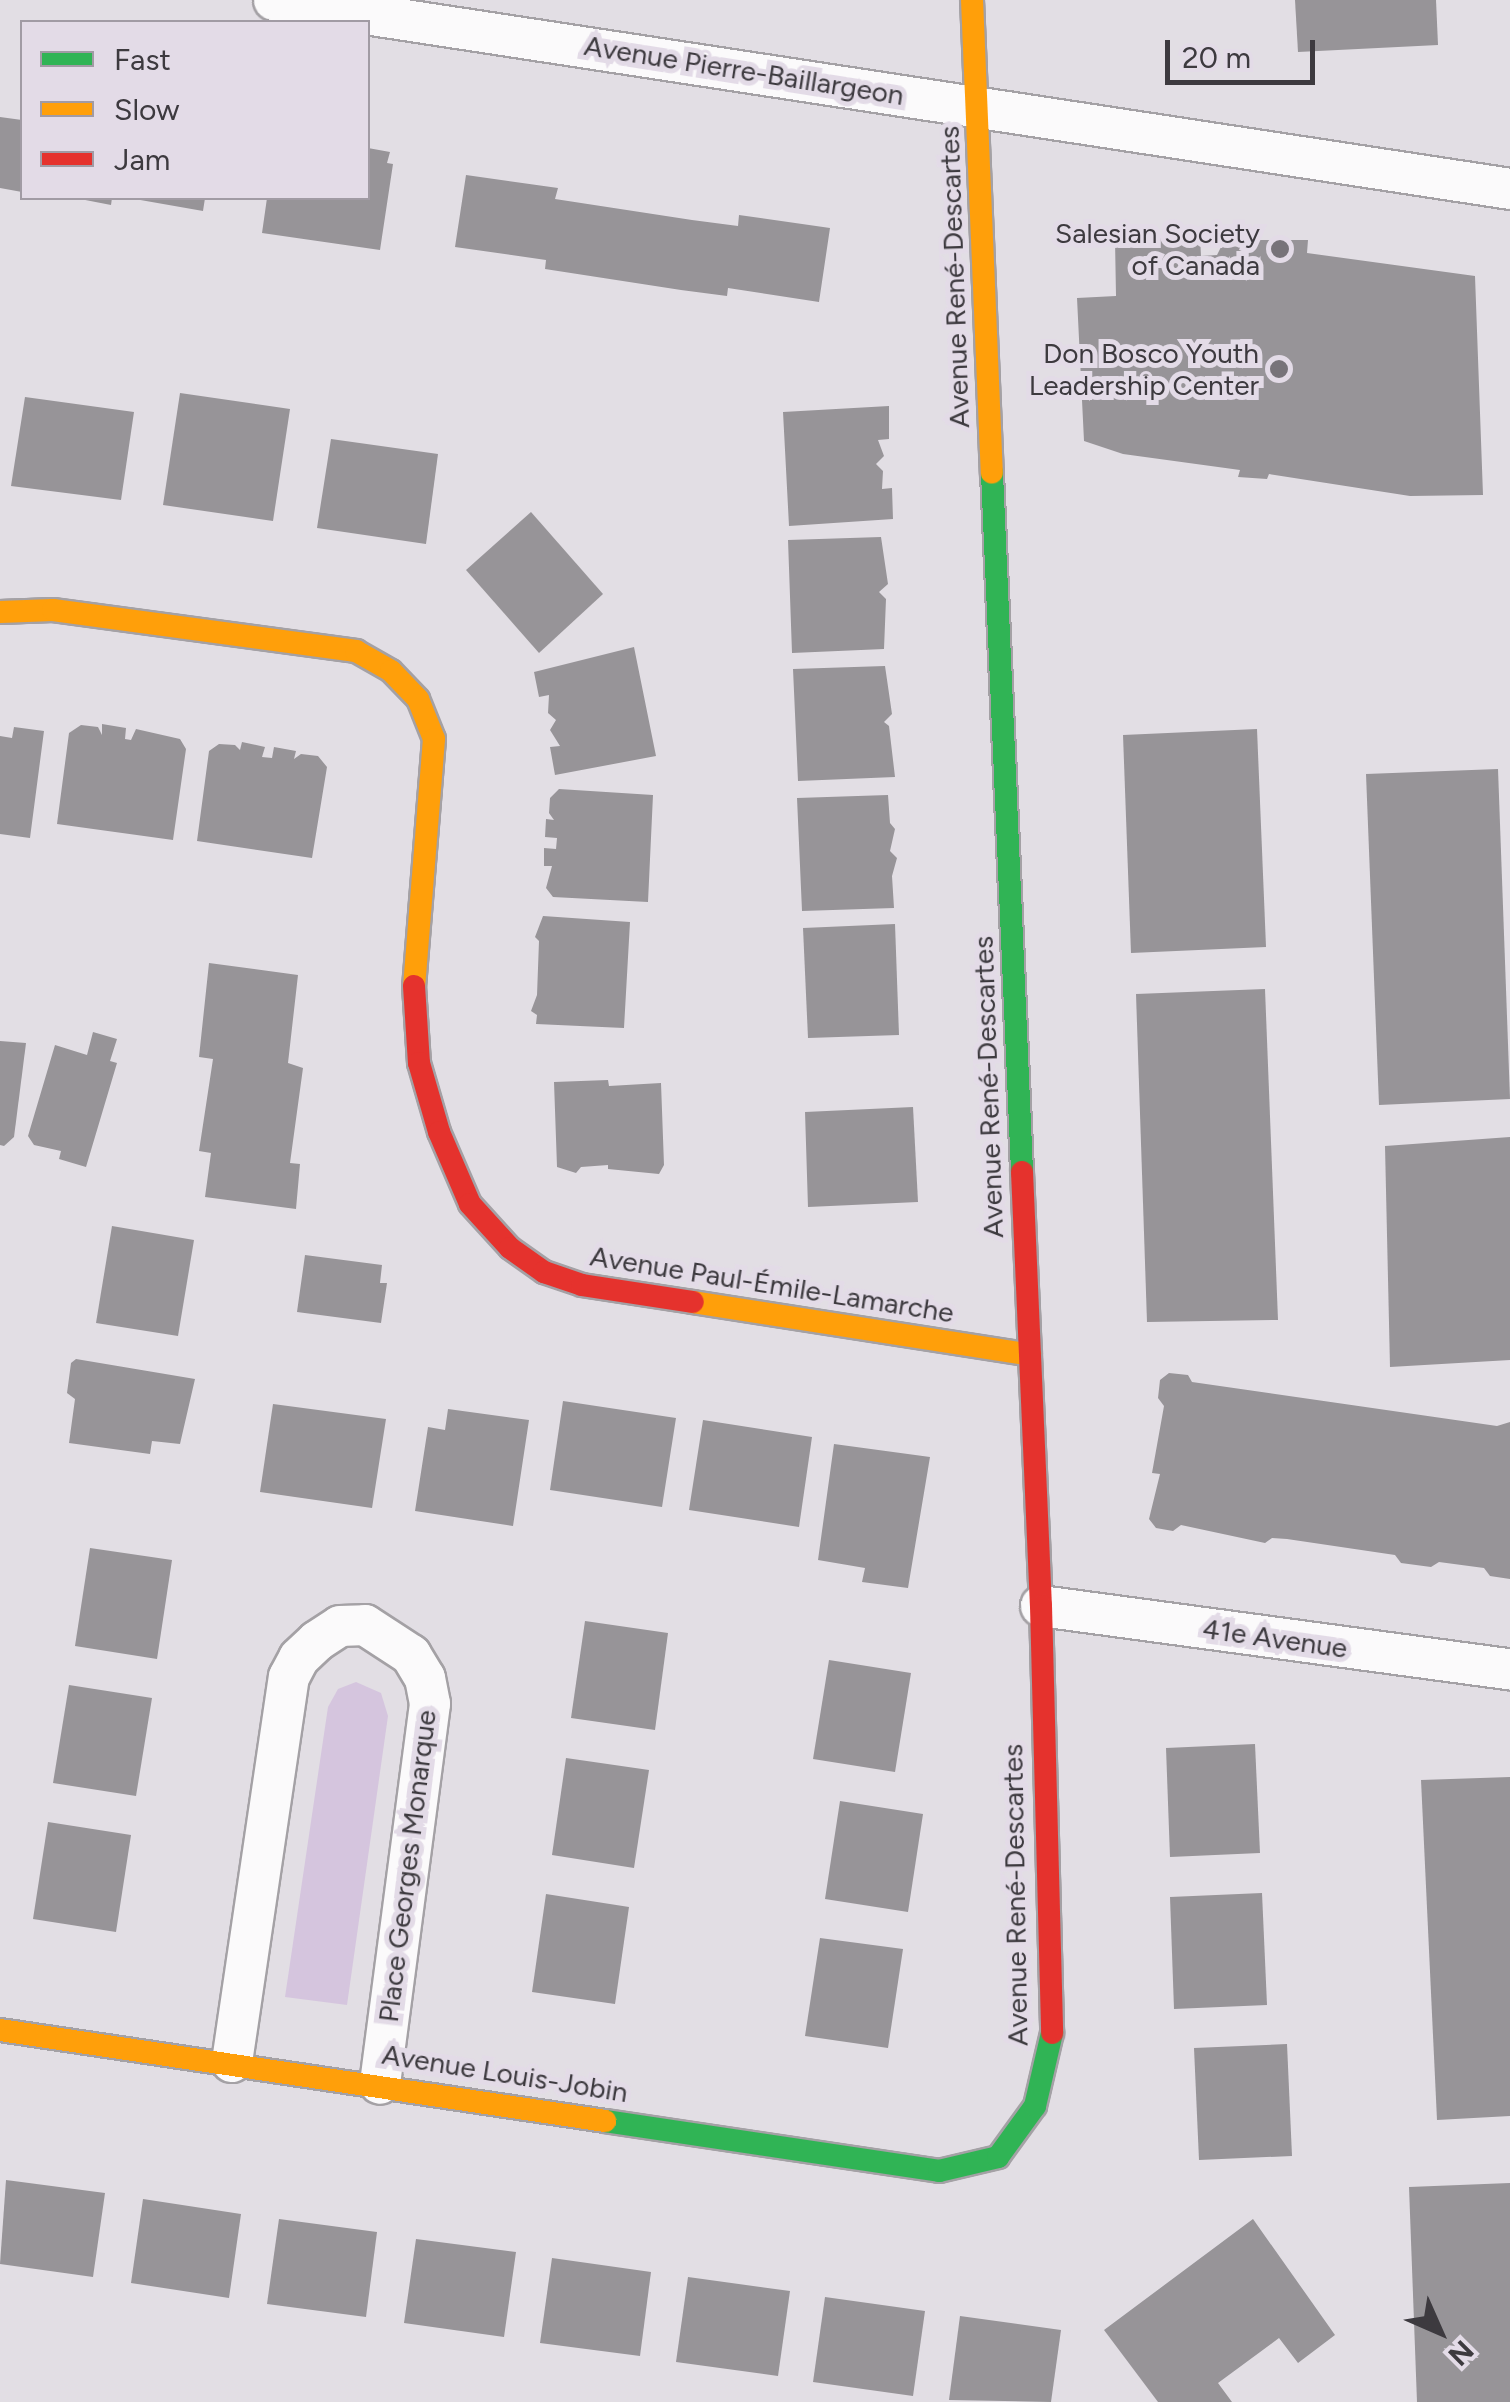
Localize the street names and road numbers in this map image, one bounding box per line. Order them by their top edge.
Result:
street label: Avenue Pierre-Baillargeon [582,28,906,112]
street label: Avenue René-Descartes [932,125,976,429]
street label: Avenue René-Descartes [966,935,1010,1239]
street label: Avenue Paul-Émile-Lamarche [588,1239,956,1329]
street label: 41e Avenue [1200,1611,1350,1665]
street label: Place Georges Monarque [371,1708,443,2024]
street label: Avenue René-Descartes [996,1744,1034,2046]
street label: Avenue Louis-Jobin [380,2037,630,2109]

